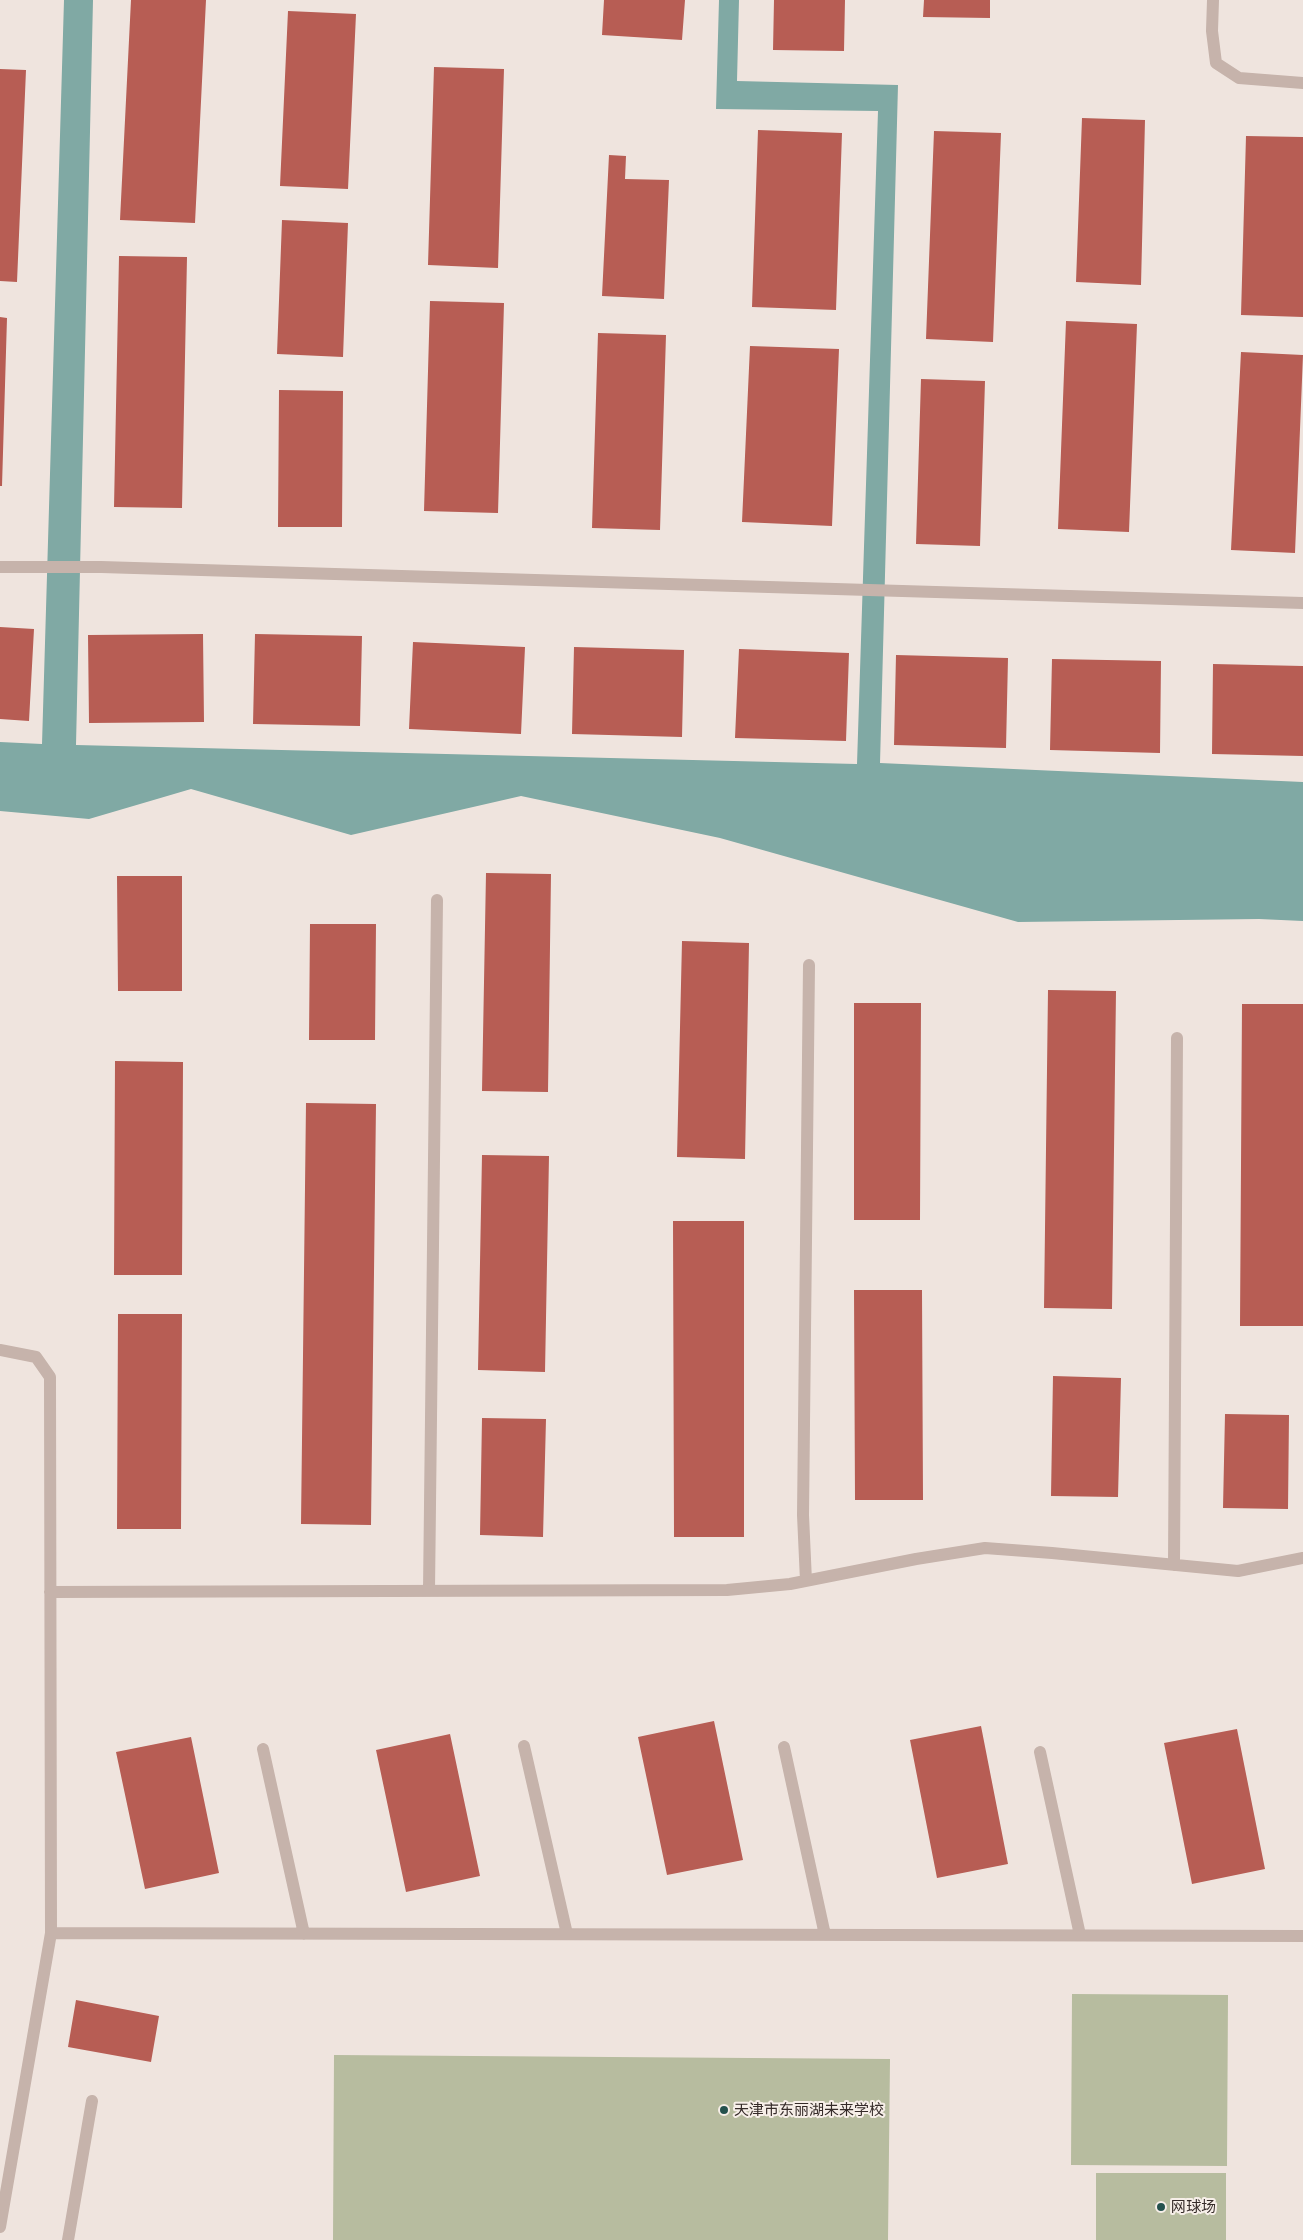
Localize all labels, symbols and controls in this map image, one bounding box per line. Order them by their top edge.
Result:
place label: 天津市东丽湖未来学校 [734,2101,884,2119]
marker: 天津市东丽湖未来学校 [718,2104,730,2116]
place label: 网球场 [1171,2198,1216,2216]
marker: 网球场 [1155,2201,1167,2213]

